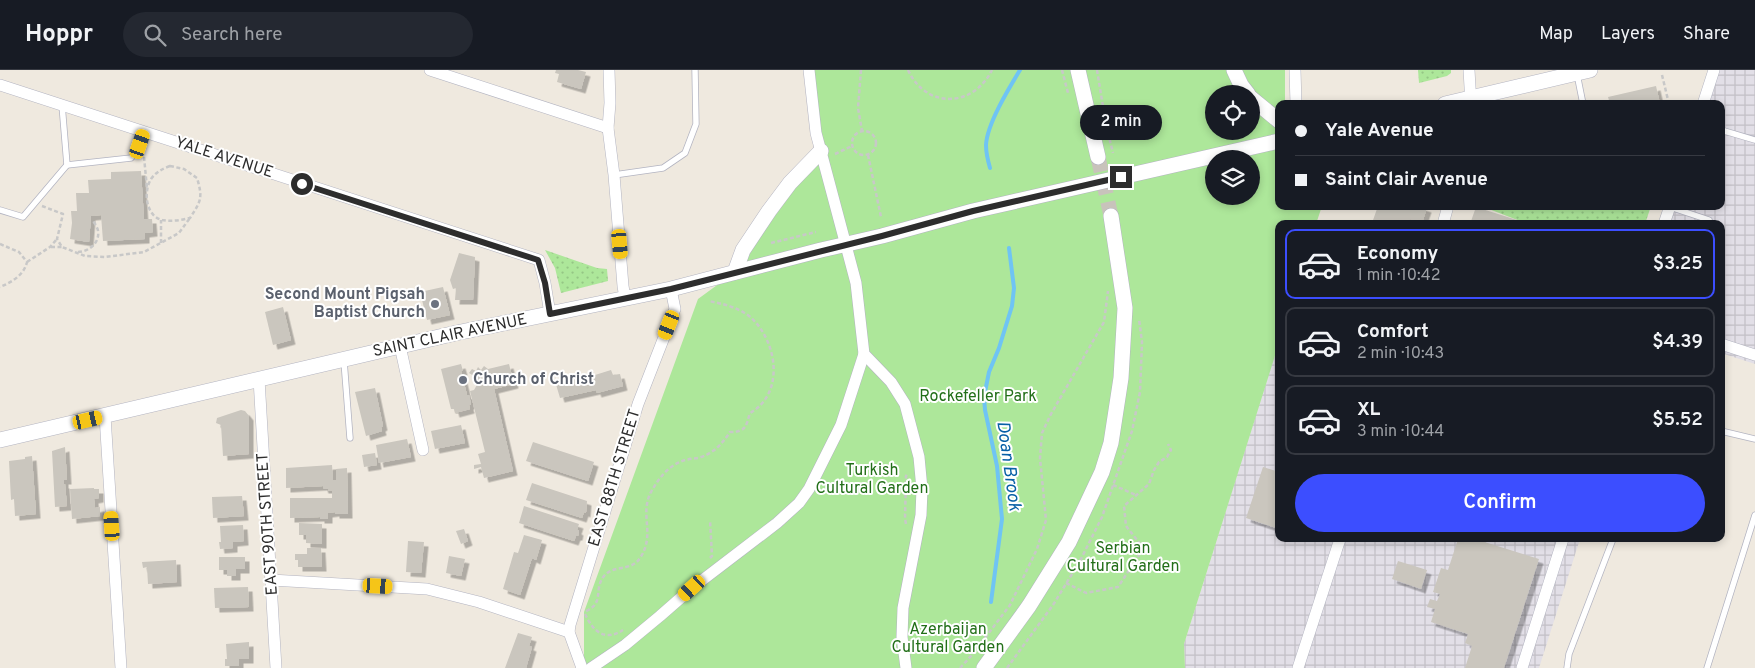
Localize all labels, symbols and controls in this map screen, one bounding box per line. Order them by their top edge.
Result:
search box [123,12,473,57]
text: Hoppr [25,20,93,50]
icon: search [141,21,169,49]
text: Search here [181,23,283,47]
text: Map [1539,23,1573,46]
text: Layers [1601,23,1655,46]
text: Share [1683,23,1730,46]
map controls [1205,85,1260,205]
button: locate [1205,85,1260,140]
callout: 2 min [1080,104,1162,140]
text: 2 min [1100,112,1142,132]
text: Yale Avenue [1325,119,1434,143]
car [128,127,151,161]
street label: YALE AVENUE [172,133,276,183]
button: layers [1205,150,1260,205]
route end [1110,166,1132,188]
text: Saint Clair Avenue [1325,168,1488,192]
route start [291,173,313,195]
car [611,228,628,260]
icon: car [1297,242,1342,287]
text: Economy [1357,242,1438,266]
text: $3.25 [1653,252,1703,276]
text: 1 min · 10:42 [1357,266,1440,286]
place label: Second Mount Pigsah Baptist Church [265,285,425,323]
marker: Second Mount Pigsah Baptist Church [429,298,441,310]
car [656,308,681,342]
street label: SAINT CLAIR AVENUE [371,310,529,362]
icon: car [1297,320,1342,365]
text: Comfort [1357,320,1429,344]
text: $4.39 [1652,330,1703,354]
text: 2 min · 10:43 [1357,344,1444,364]
place label: Church of Christ [473,370,594,390]
marker: Church of Christ [457,374,469,386]
park label: Rockefeller Park [919,387,1037,407]
icon: car [1297,398,1342,443]
text: XL [1357,398,1380,422]
street label: EAST 88TH STREET [585,407,645,549]
text: $5.52 [1652,408,1703,432]
car [71,409,104,431]
water label: Doan Brook [990,420,1026,513]
text: 3 min · 10:44 [1357,422,1444,442]
street label: EAST 90TH STREET [253,452,283,596]
park label: Turkish Cultural Garden [816,461,928,499]
button: Confirm [1295,474,1705,532]
car [103,511,120,541]
park label: Serbian Cultural Garden [1067,539,1179,577]
car [675,572,708,604]
car [362,578,393,594]
park label: Azerbaijan Cultural Garden [892,620,1004,658]

